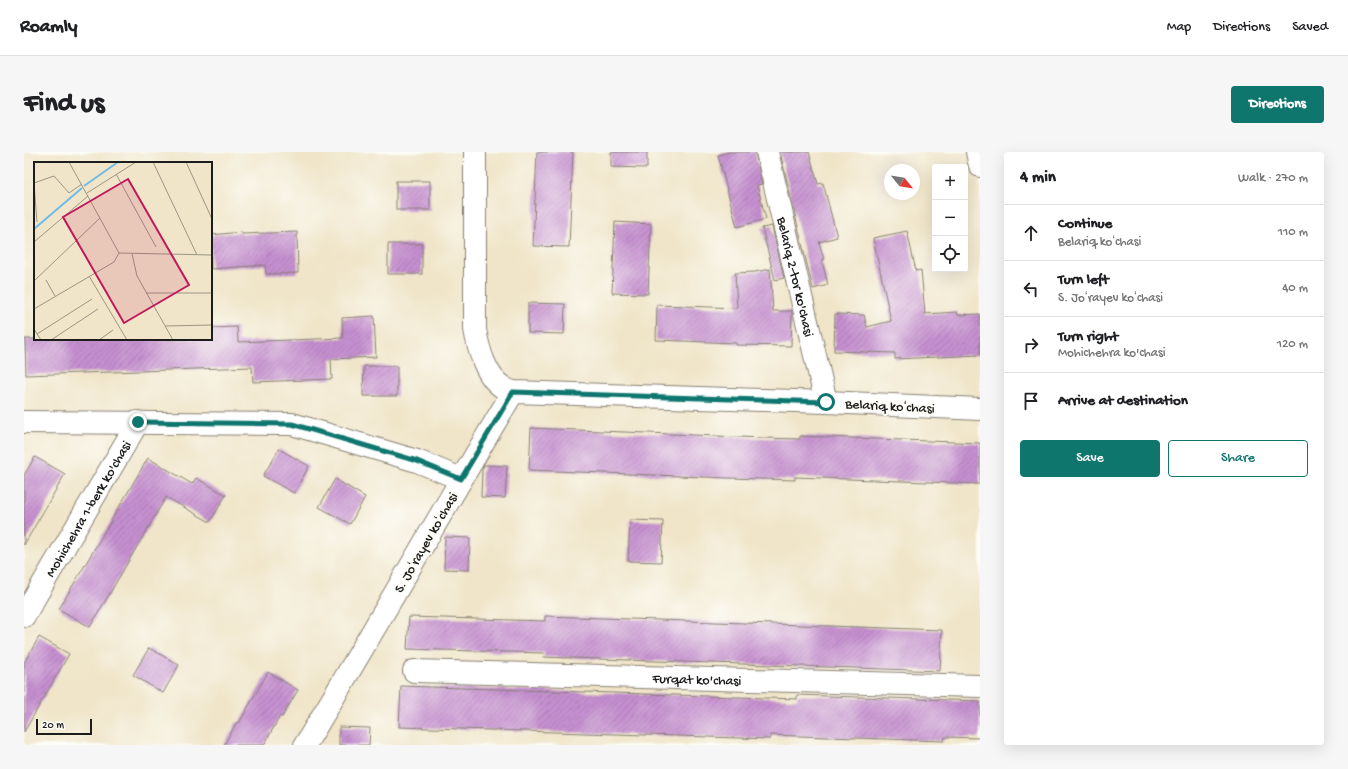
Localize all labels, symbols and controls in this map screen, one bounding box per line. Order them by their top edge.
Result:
text: Roamly [20,16,77,39]
text: Map [1167,19,1191,36]
text: Directions [1213,19,1270,36]
text: Saved [1292,19,1328,36]
button: Directions [1231,86,1324,123]
text: Find us [24,88,104,121]
inset map [34,162,212,340]
north arrow [884,164,920,200]
map controls [932,164,968,272]
button: + [932,164,968,200]
text: 4 min [1020,168,1056,188]
text: Walk · 270 m [1238,171,1308,186]
button: − [932,200,968,236]
street label: Belariq 2-tor ko'chasi [771,214,816,339]
text: Continue [1058,215,1112,233]
icon: ahead [1020,222,1042,244]
text: 110 m [1278,225,1308,240]
text: Belariq koʻchasi [1058,235,1141,250]
button: locate [932,236,968,272]
text: Turn left [1058,271,1109,289]
icon: left [1020,278,1042,300]
text: 40 m [1282,281,1308,296]
text: S. Joʻrayev koʻchasi [1058,291,1163,306]
text: Turn right [1058,328,1118,346]
icon: right [1020,334,1042,356]
text: 120 m [1277,337,1308,352]
text: Mohichehra ko'chasi [1058,346,1166,361]
icon: arrive [1020,390,1042,412]
text: Arrive at destination [1058,392,1188,410]
route start [817,393,835,411]
street label: Belariq koʻchasi [844,396,935,418]
route end [129,413,147,431]
street label: Mohichehra 1-berk ko'chasi [43,438,136,581]
button: Save [1020,440,1160,477]
button: Share [1168,440,1308,477]
street label: S. Joʻrayev koʻchasi [391,489,463,597]
street label: Furqat ko'chasi [651,671,742,691]
scale bar [36,717,92,736]
text: 20 m [42,720,64,732]

